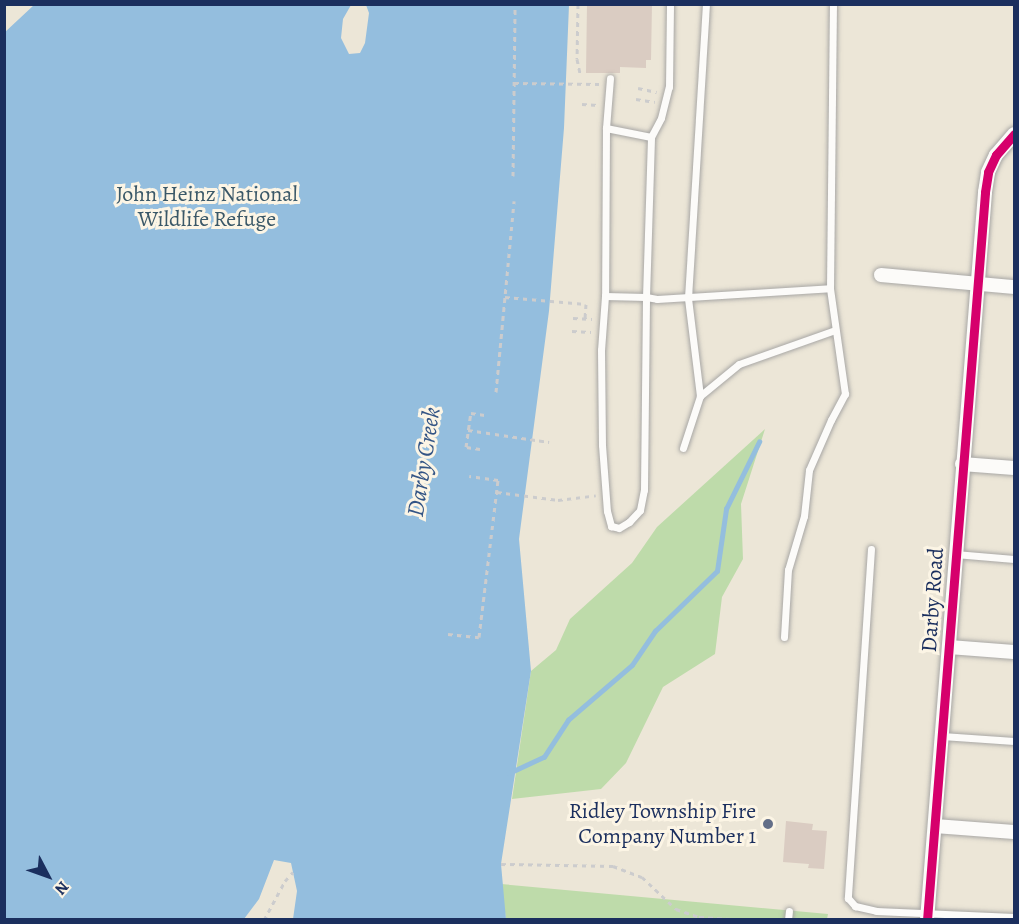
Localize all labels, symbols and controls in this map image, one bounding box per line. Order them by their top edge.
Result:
park label: John Heinz National Wildlife Refuge [116,181,298,232]
water label: Darby Creek [401,405,447,519]
street label: Darby Road [916,547,950,653]
place label: Ridley Township Fire Company Number 1 [569,798,756,849]
marker: Ridley Township Fire Company Number 1 [761,817,775,831]
north arrow [18,846,78,906]
text: N [49,876,74,899]

